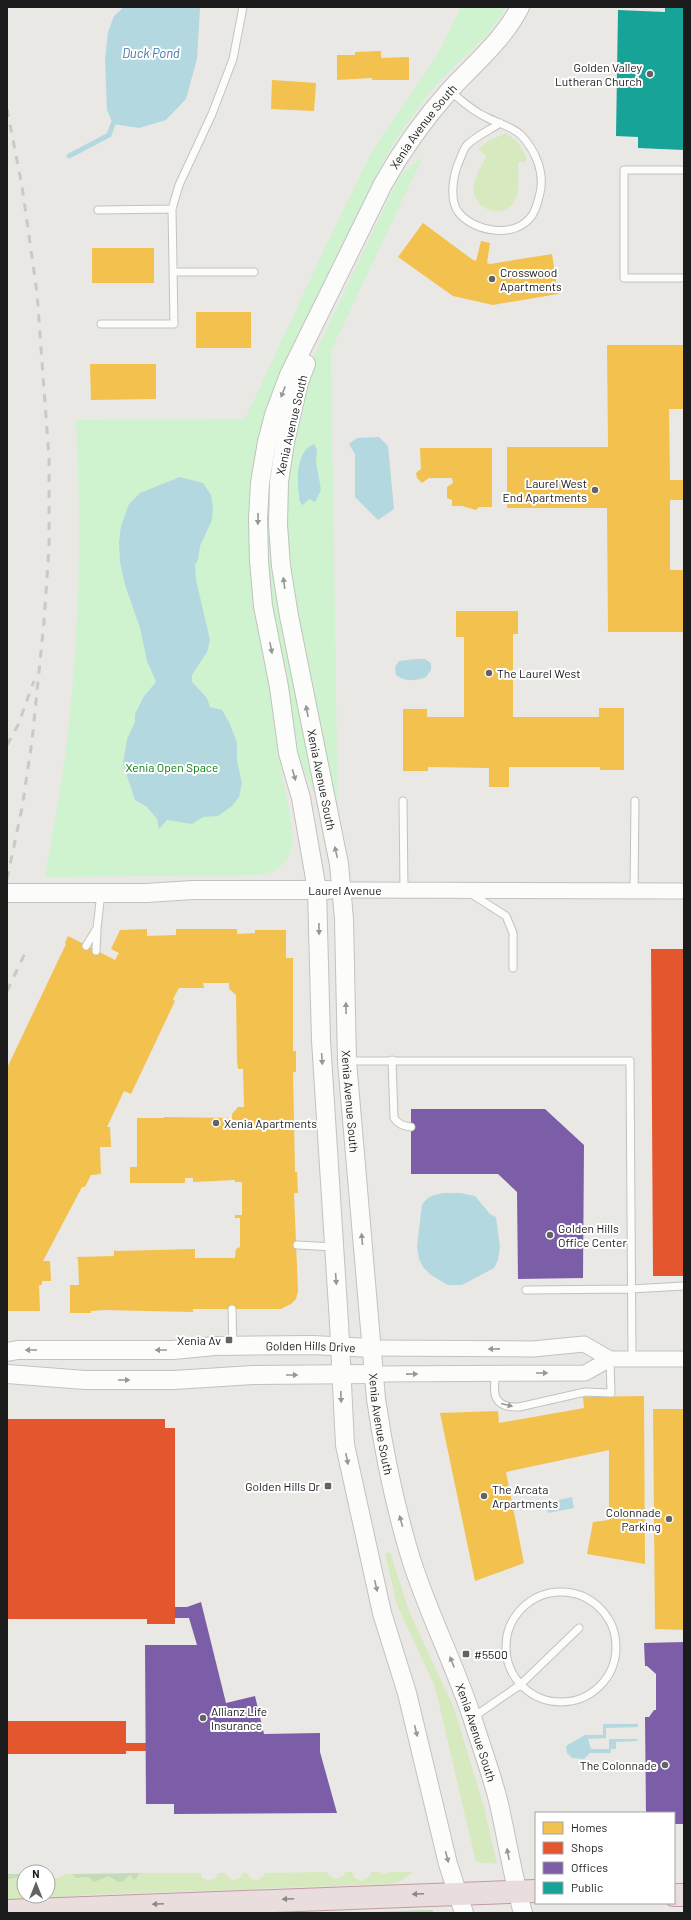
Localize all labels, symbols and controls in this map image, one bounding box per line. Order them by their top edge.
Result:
water label: Duck Pond [122,45,180,61]
place label: Golden Valley Lutheran Church [555,60,642,88]
marker: Golden Valley Lutheran Church [645,69,655,79]
street label: Xenia Avenue South [387,81,459,171]
place label: Crosswood Apartments [500,265,562,293]
marker: Crosswood Apartments [487,274,497,284]
street label: Xenia Avenue South [273,373,309,477]
one-way arrow [279,386,285,398]
place label: Laurel West End Apartments [503,476,587,504]
marker: Laurel West End Apartments [590,485,600,495]
one-way arrow [255,513,261,526]
one-way arrow [281,577,287,589]
one-way arrow [269,641,275,654]
place label: The Laurel West [497,666,581,680]
marker: The Laurel West [484,668,494,678]
one-way arrow [304,705,310,717]
street label: Xenia Avenue South [305,728,339,831]
park label: Xenia Open Space [126,760,218,774]
one-way arrow [291,770,297,782]
one-way arrow [333,846,339,858]
street label: Laurel Avenue [308,883,382,897]
one-way arrow [315,923,322,935]
one-way arrow [343,1001,349,1014]
street label: Xenia Avenue South [340,1050,362,1153]
one-way arrow [319,1053,326,1065]
place label: Xenia Apartments [224,1116,317,1130]
marker: Xenia Apartments [211,1118,221,1128]
place label: Golden Hills Office Center [558,1221,627,1249]
marker: Golden Hills Office Center [545,1230,555,1240]
one-way arrow [358,1233,365,1245]
one-way arrow [333,1273,340,1285]
place label: Xenia Av [177,1333,221,1347]
marker: Xenia Av [224,1335,234,1345]
street label: Golden Hills Drive [266,1338,356,1354]
one-way arrow [487,1346,500,1352]
one-way arrow [24,1347,37,1353]
one-way arrow [154,1347,167,1353]
one-way arrow [536,1370,549,1376]
one-way arrow [406,1371,419,1377]
one-way arrow [286,1372,299,1378]
street label: Xenia Avenue South [367,1373,396,1476]
one-way arrow [118,1377,131,1383]
one-way arrow [338,1391,344,1404]
one-way arrow [501,1402,513,1408]
one-way arrow [344,1453,350,1465]
place label: Golden Hills Dr [245,1479,321,1493]
marker: Golden Hills Dr [323,1481,333,1491]
place label: The Arcata Arpartments [492,1482,558,1510]
marker: The Arcata Arpartments [479,1491,489,1501]
place label: Colonnade Parking [606,1505,661,1533]
marker: Colonnade Parking [664,1514,674,1524]
one-way arrow [398,1515,404,1527]
one-way arrow [373,1579,379,1592]
place label: #5500 [474,1647,508,1661]
marker: #5500 [461,1649,471,1659]
one-way arrow [448,1656,454,1668]
street label: Xenia Avenue South [453,1681,499,1783]
place label: Allianz Life Insurance [211,1704,267,1732]
marker: Allianz Life Insurance [198,1713,208,1723]
one-way arrow [413,1725,419,1737]
place label: The Colonnade [580,1758,657,1772]
marker: The Colonnade [660,1760,670,1770]
legend [535,1812,675,1904]
text: Homes [571,1820,608,1834]
text: Shops [571,1840,604,1854]
one-way arrow [505,1848,511,1860]
one-way arrow [444,1851,450,1864]
text: Offices [571,1860,608,1874]
north arrow [16,1864,56,1904]
text: N [32,1867,40,1880]
text: Public [571,1880,603,1894]
one-way arrow [411,1891,424,1897]
one-way arrow [281,1896,294,1902]
one-way arrow [151,1901,164,1907]

